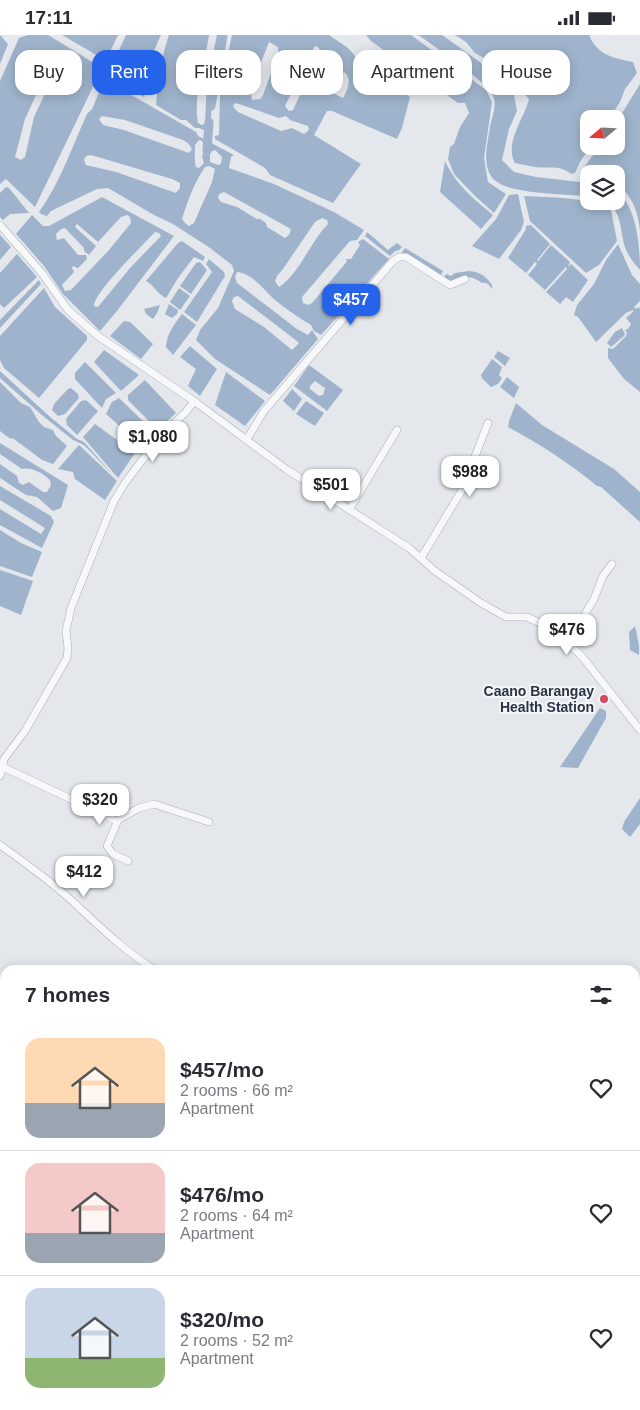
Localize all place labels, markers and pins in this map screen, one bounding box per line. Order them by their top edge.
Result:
pin: $457 [321,283,381,326]
pin: $1,080 [112,421,194,463]
pin: $988 [440,455,500,498]
pin: $501 [301,469,361,511]
pin: $476 [537,613,597,656]
place label: Caano Barangay Health Station [484,683,594,715]
marker: Caano Barangay Health Station [598,693,610,705]
pin: $320 [70,783,130,826]
pin: $412 [54,855,114,898]

